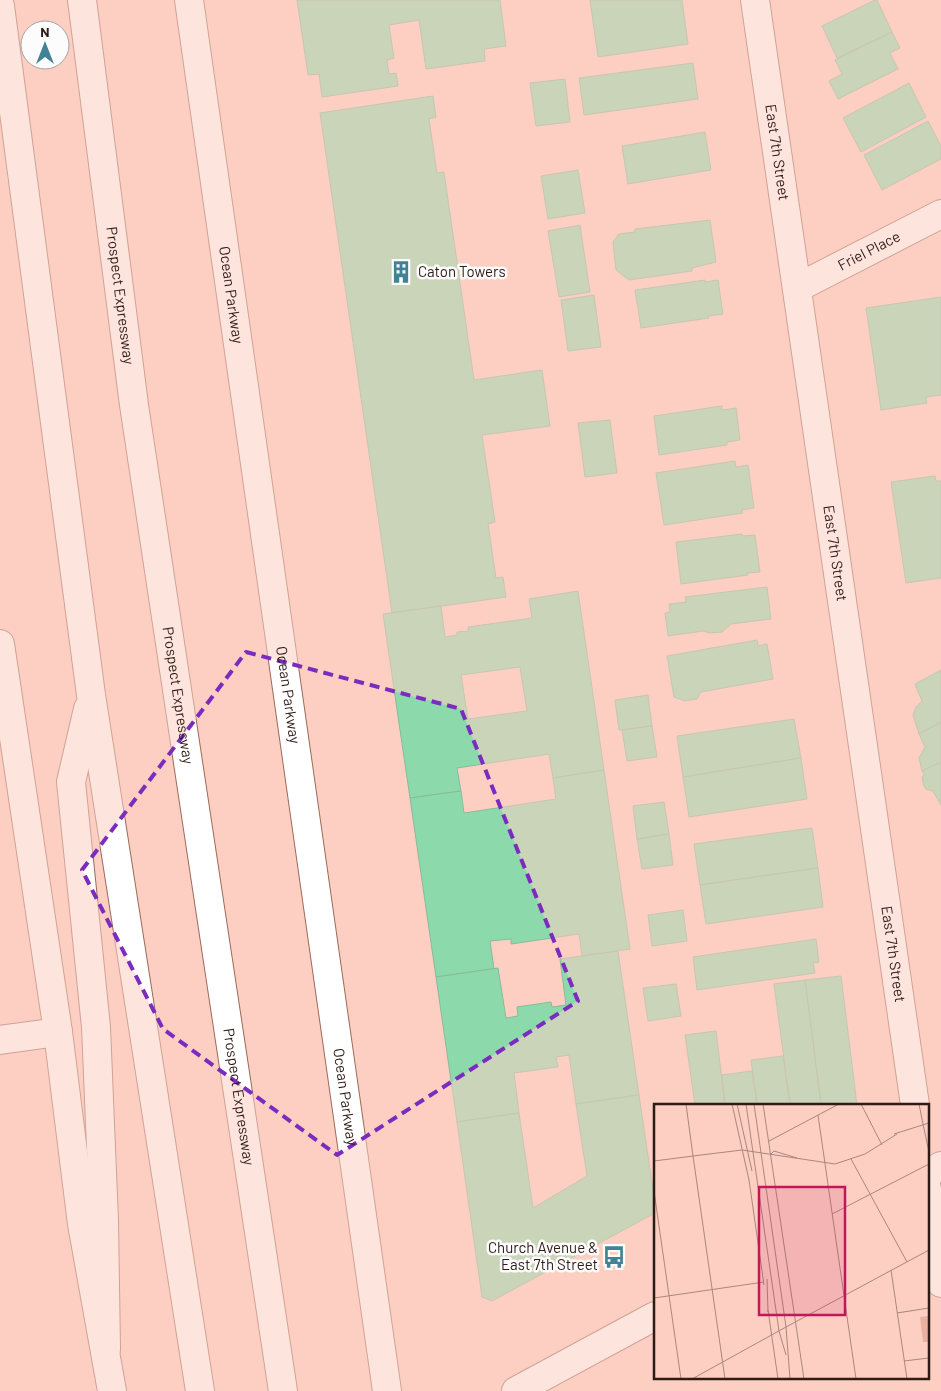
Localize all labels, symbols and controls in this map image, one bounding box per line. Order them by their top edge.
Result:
north arrow [20,20,70,70]
text: N [40,23,50,40]
street label: East 7th Street [762,103,794,202]
street label: Prospect Expressway [103,225,139,366]
street label: Friel Place [834,227,903,274]
street label: Ocean Parkway [216,245,248,345]
building icon: Caton Towers [388,259,414,285]
place label: Caton Towers [418,262,506,280]
street label: East 7th Street [820,504,852,602]
street label: Prospect Expressway [160,625,198,765]
street label: Ocean Parkway [273,645,305,745]
street label: East 7th Street [878,905,910,1003]
street label: Prospect Expressway [220,1027,259,1167]
street label: Ocean Parkway [330,1047,362,1147]
inset map [654,1104,928,1378]
place label: Church Avenue & East 7th Street [488,1238,598,1273]
bus stop icon: Church Avenue & East 7th Street [601,1244,627,1270]

